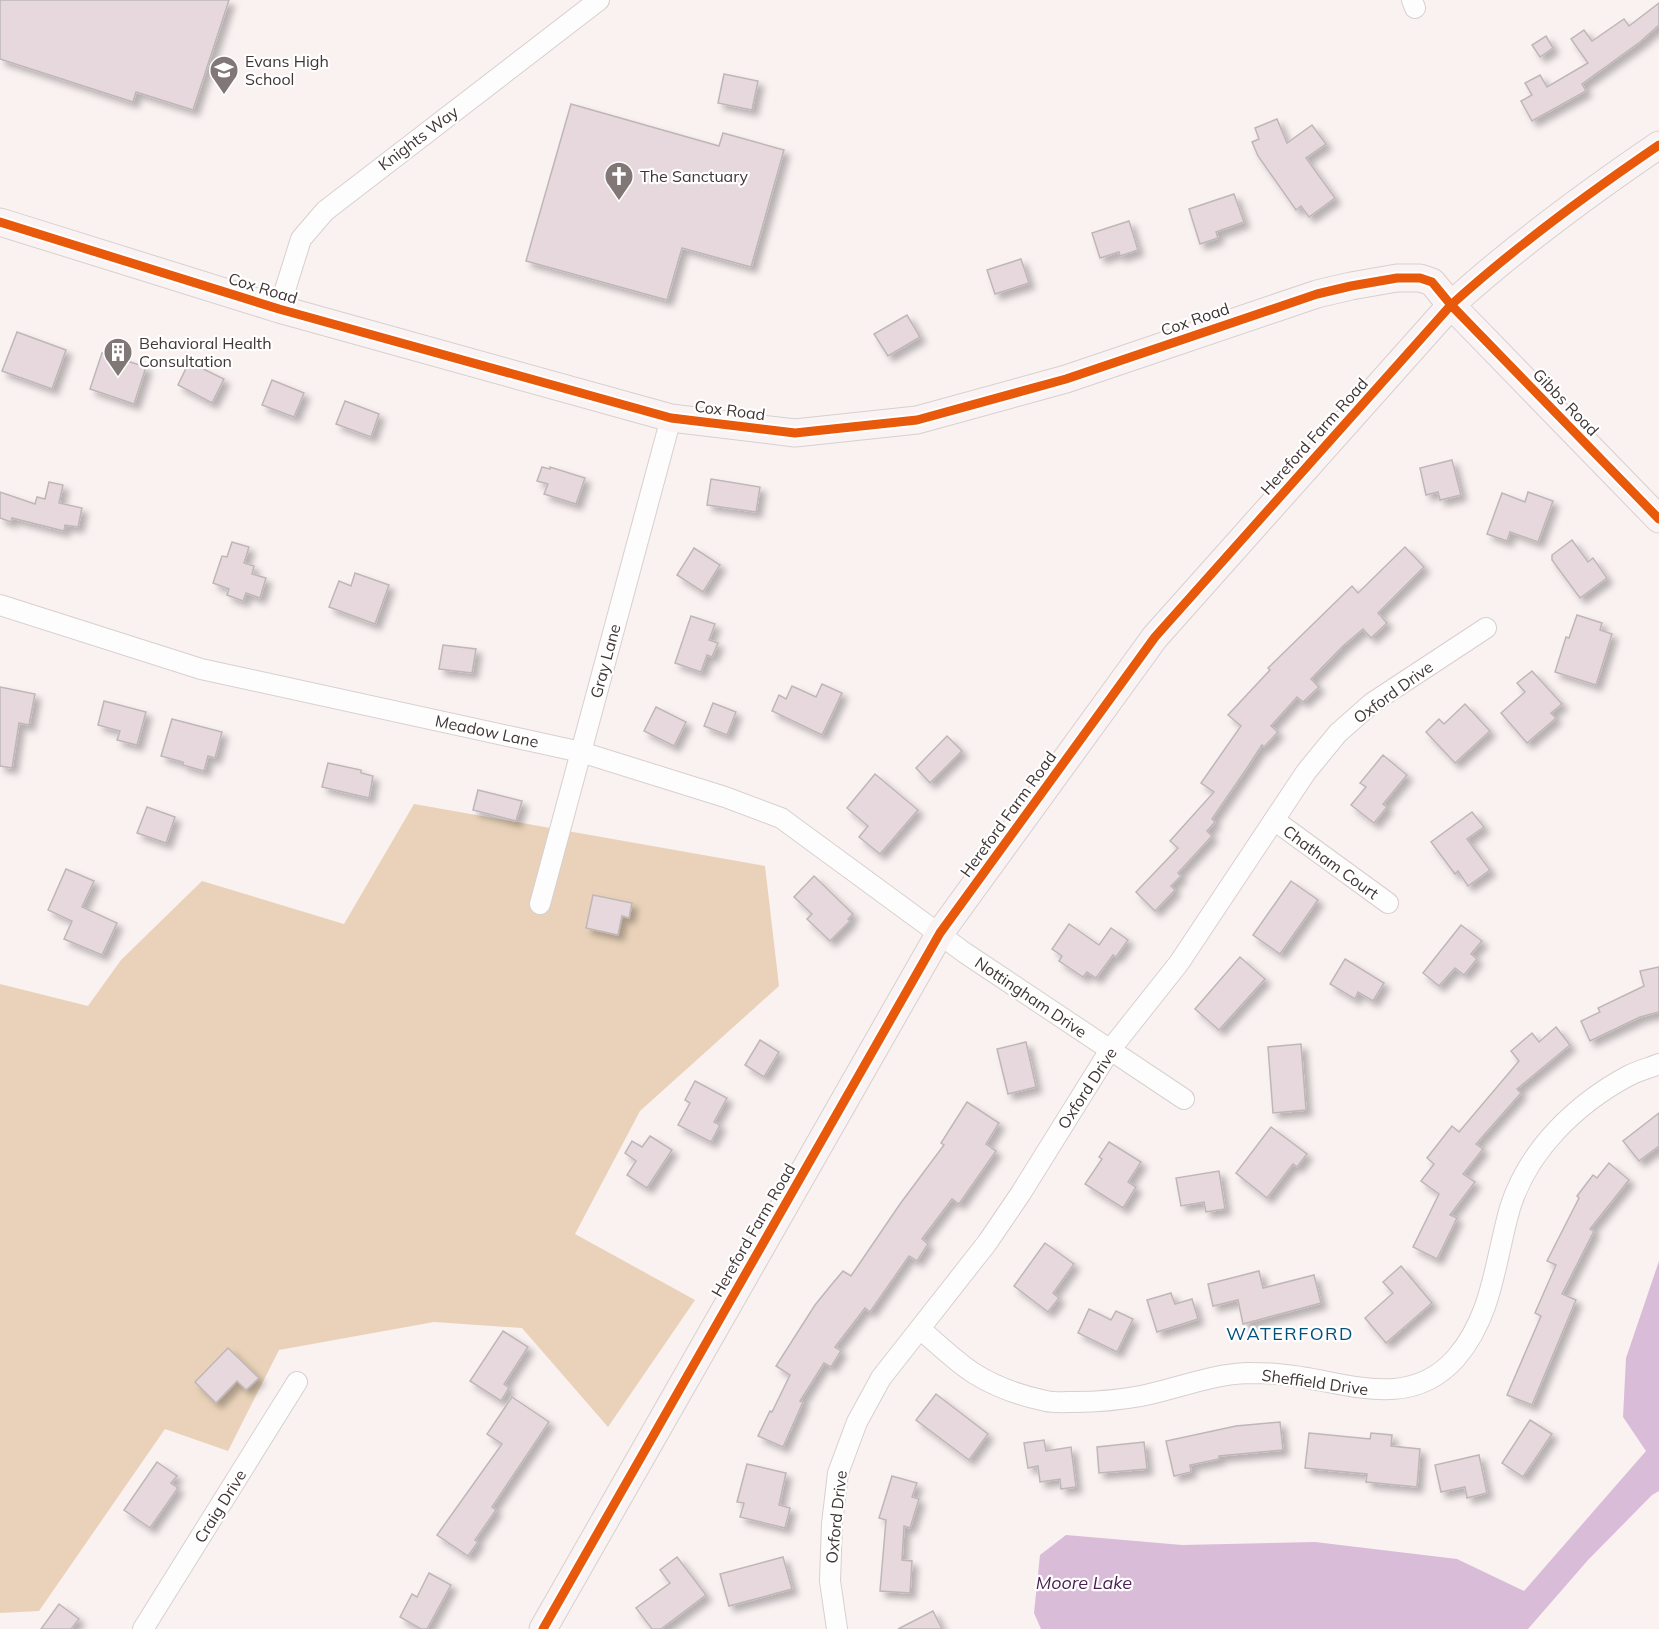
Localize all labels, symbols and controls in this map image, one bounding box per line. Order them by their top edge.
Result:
place label: Evans High School [245,51,329,89]
school or university icon: Evans High School [208,54,240,96]
street label: Knights Way [374,101,462,175]
church icon: The Sanctuary [603,160,635,202]
place label: The Sanctuary [640,166,749,186]
street label: Cox Road [226,268,300,308]
street label: Cox Road [1158,298,1232,340]
place label: Behavioral Health Consultation [139,333,272,371]
building icon: Behavioral Health Consultation [102,336,134,378]
street label: Gibbs Road [1529,364,1603,440]
street label: Hereford Farm Road [1256,373,1372,499]
street label: Cox Road [693,396,767,424]
street label: Gray Lane [586,622,624,700]
street label: Oxford Drive [1349,656,1437,728]
street label: Meadow Lane [433,710,541,752]
street label: Hereford Farm Road [956,747,1060,881]
street label: Chatham Court [1279,821,1383,904]
street label: Nottingham Drive [971,952,1091,1042]
street label: Oxford Drive [1053,1043,1121,1133]
street label: Hereford Farm Road [707,1160,799,1300]
district label: WATERFORD [1226,1322,1354,1345]
street label: Sheffield Drive [1260,1365,1370,1399]
street label: Craig Drive [190,1466,250,1546]
street label: Oxford Drive [821,1470,851,1564]
water label: Moore Lake [1036,1571,1132,1594]

